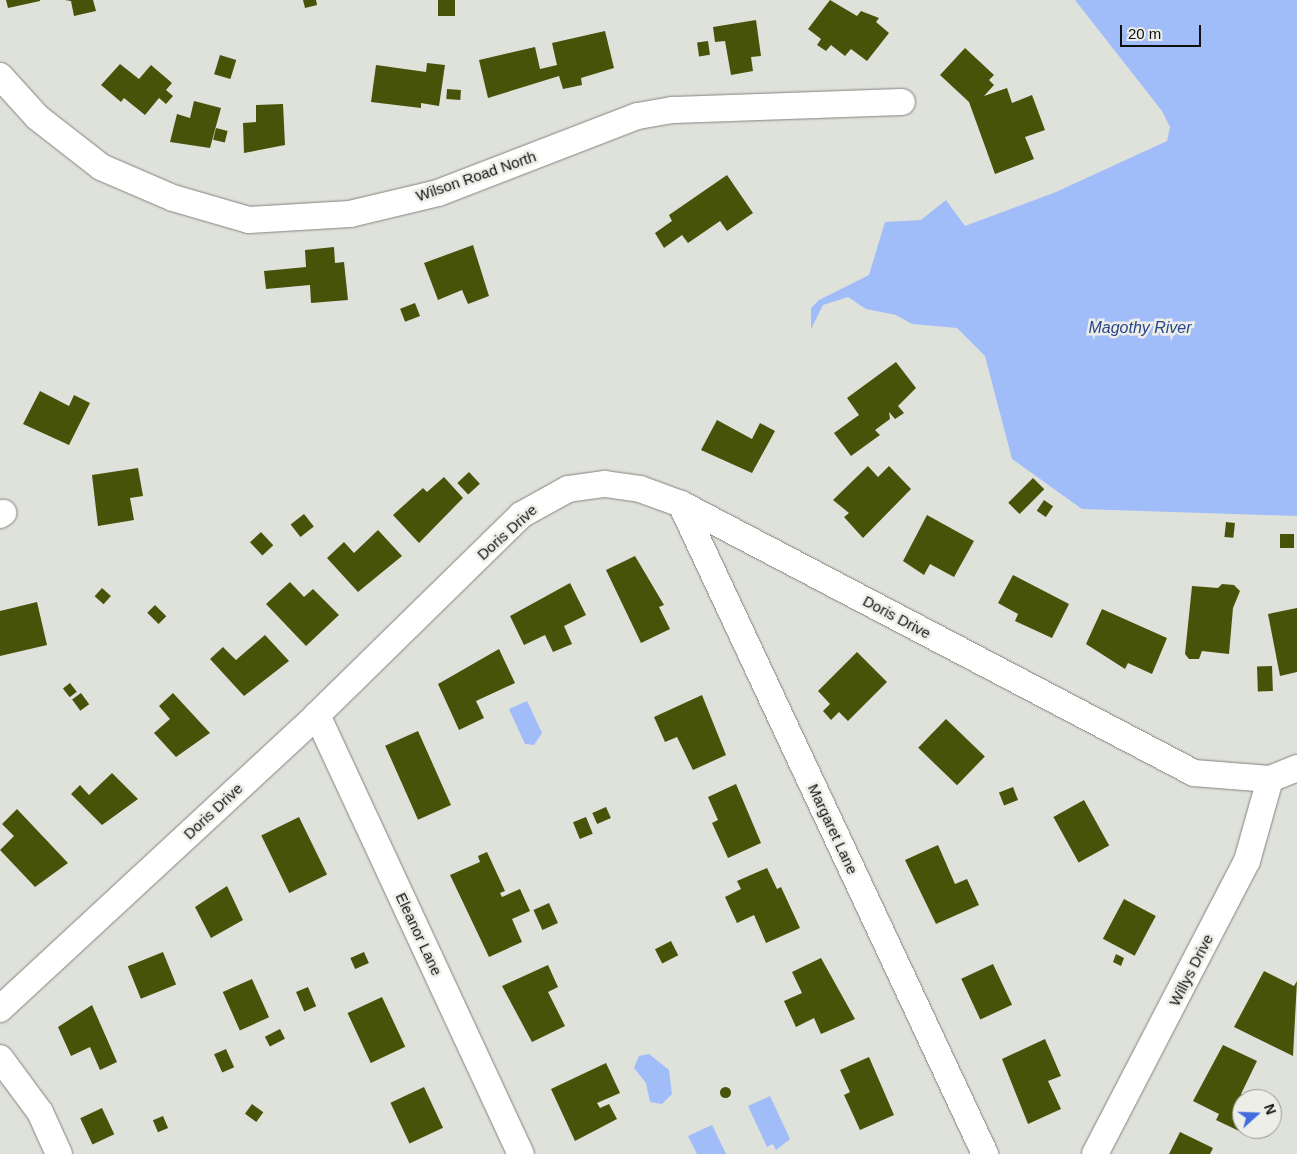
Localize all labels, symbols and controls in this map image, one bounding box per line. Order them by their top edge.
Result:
scale bar [1122,15,1203,47]
text: 20 m [1128,25,1161,42]
street label: Wilson Road North [414,147,538,205]
water label: Magothy River [1088,318,1192,338]
street label: Doris Drive [473,500,541,564]
street label: Doris Drive [860,592,934,642]
street label: Doris Drive [180,779,246,843]
street label: Margaret Lane [804,781,862,877]
street label: Eleanor Lane [392,890,446,978]
street label: Willys Drive [1165,931,1217,1009]
north arrow [1232,1089,1282,1139]
text: N [1261,1102,1279,1117]

